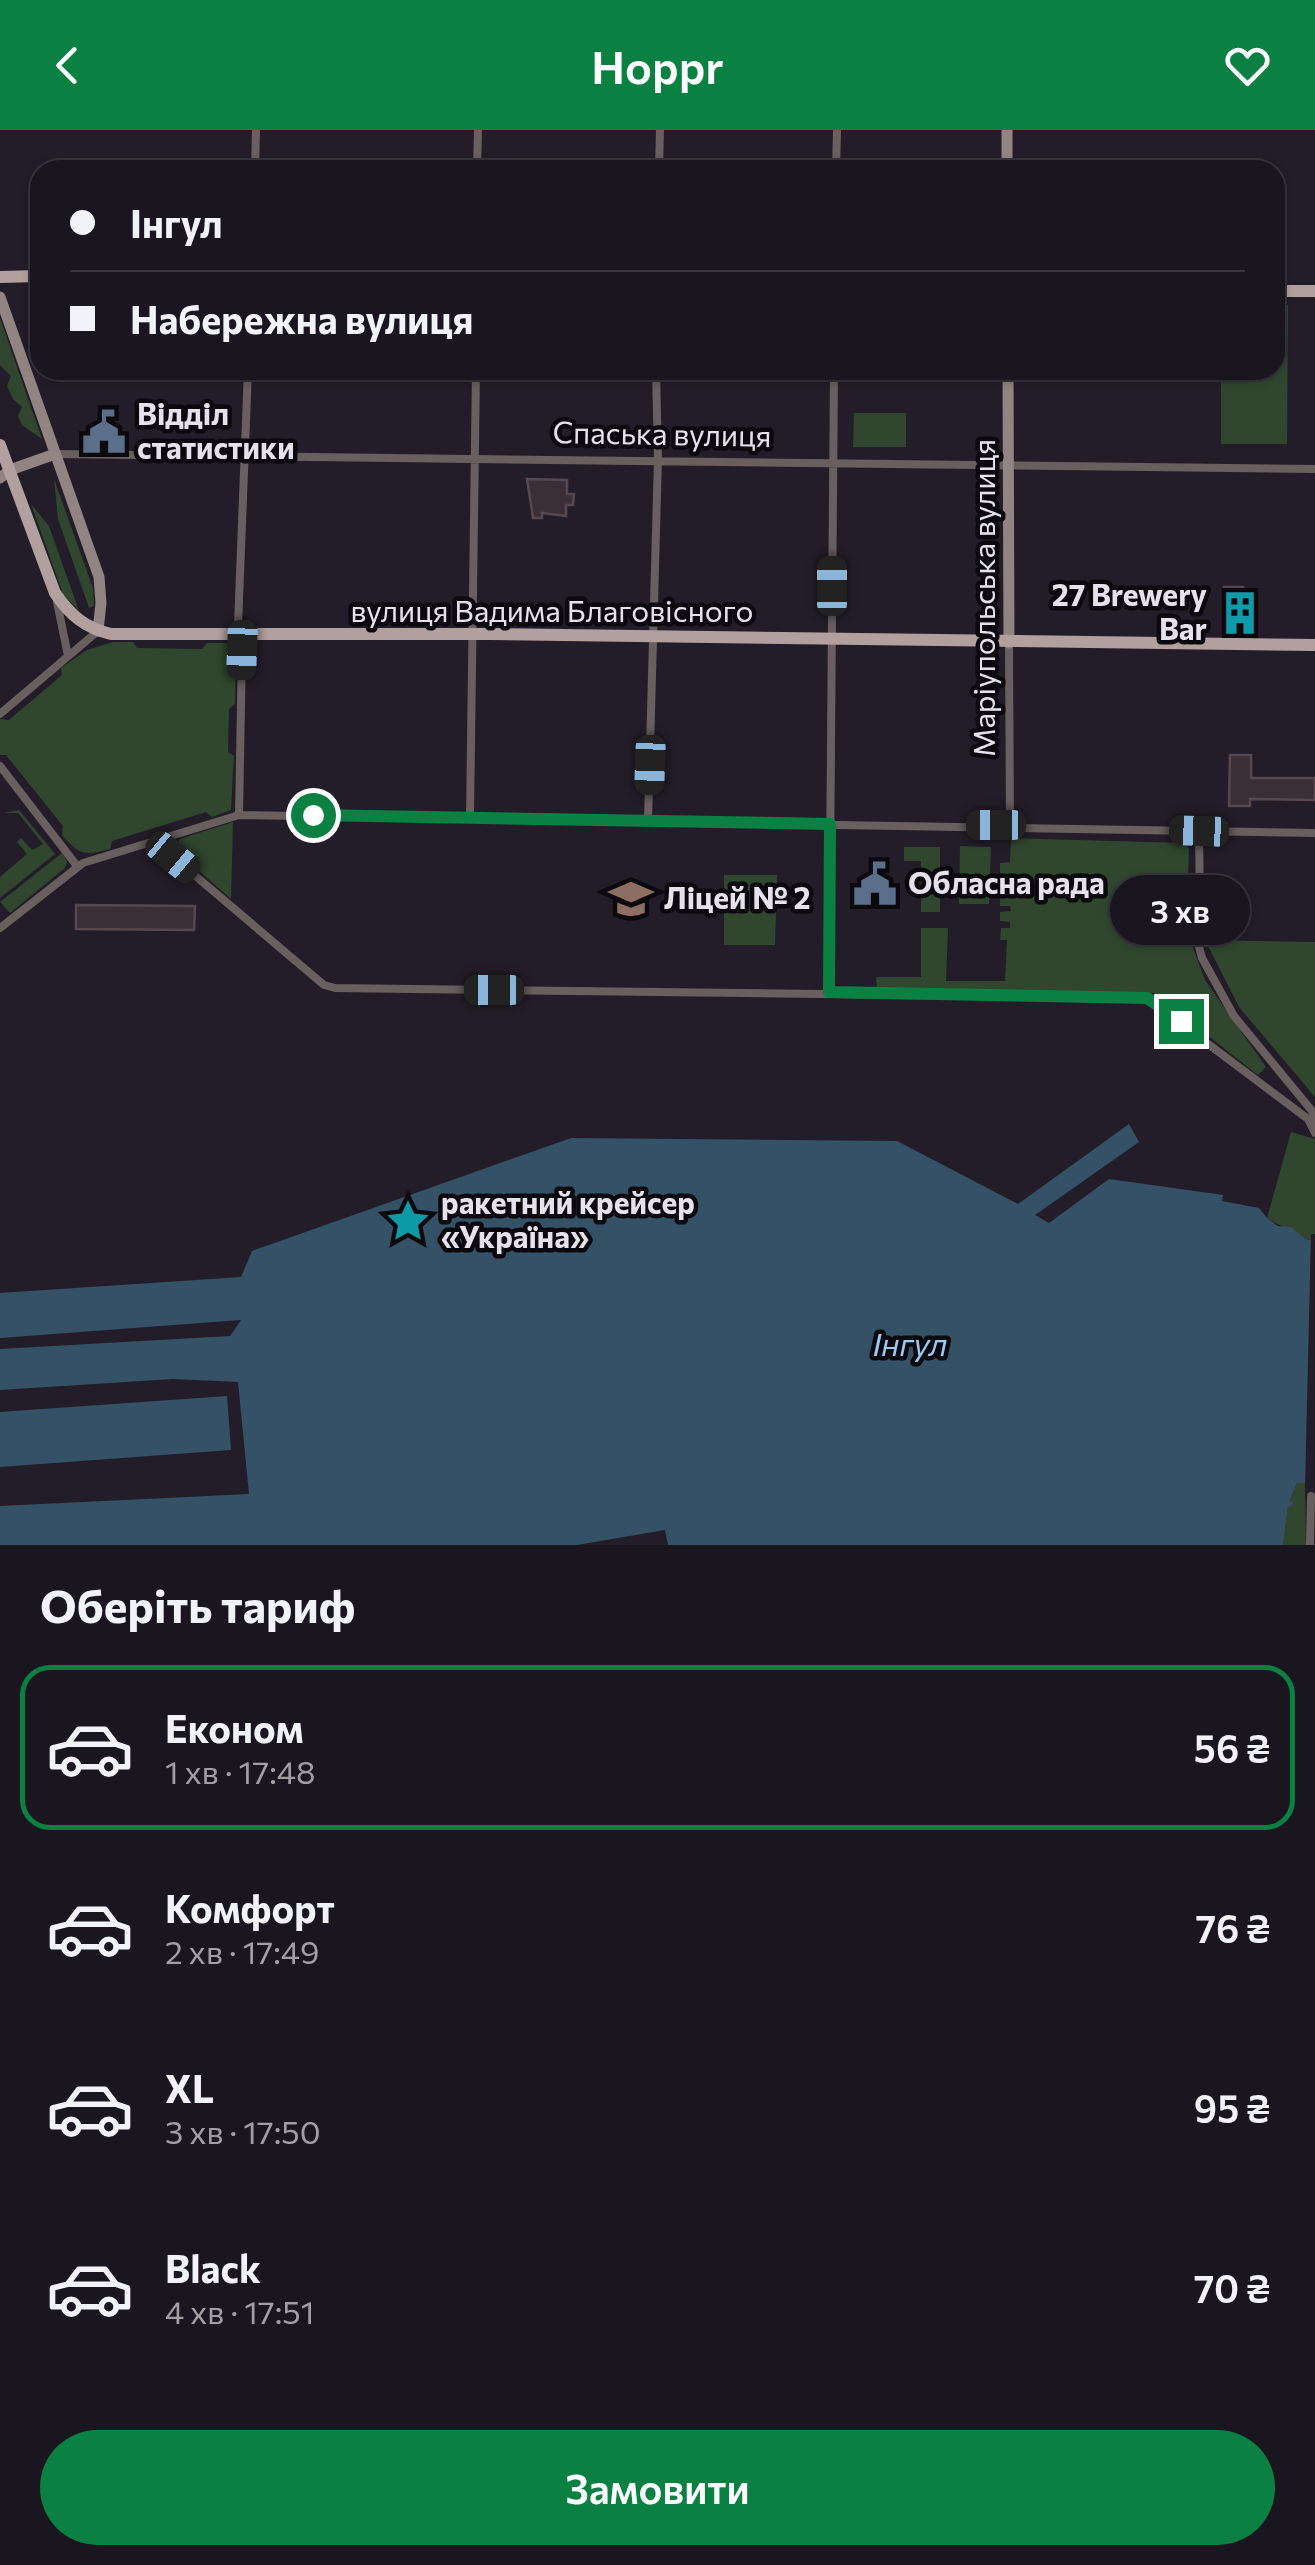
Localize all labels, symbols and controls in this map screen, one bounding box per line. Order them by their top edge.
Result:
icon: back [40,38,95,93]
text: Hoppr [591,38,724,93]
icon: heart [1220,38,1275,93]
text: Інгул [130,199,223,246]
text: Набережна вулиця [130,295,473,342]
place label: Відділ статистики [137,394,295,465]
public building icon: Відділ статистики [80,408,128,456]
street label: Спаська вулиця [552,412,772,453]
street label: Маріупольська вулиця [964,439,1001,757]
car [817,556,847,616]
place label: 27 Brewery Bar [1052,575,1208,646]
building icon: 27 Brewery Bar [1216,589,1264,637]
street label: вулиця Вадима Благовісного [350,591,754,628]
car [226,619,258,681]
car [634,734,666,796]
route start [291,793,336,838]
car [966,810,1026,840]
car [1168,815,1230,847]
car [140,826,206,888]
public building icon: Обласна рада [851,860,899,908]
place label: Обласна рада [908,863,1105,900]
school or university icon: Ліцей № 2 [607,875,655,923]
callout: 3 хв [1111,876,1251,946]
place label: Ліцей № 2 [664,878,811,915]
text: 3 хв [1150,890,1210,930]
car [464,975,524,1005]
route end [1159,999,1204,1044]
place label: ракетний крейсер «Україна» [441,1183,695,1254]
place icon: ракетний крейсер «Україна» [384,1197,432,1245]
water label: Інгул [872,1323,948,1363]
text: Оберіть тариф [40,1577,355,1632]
icon: car [45,1703,135,1793]
text: Економ [165,1704,304,1751]
text: 56 ₴ [1194,1724,1270,1771]
text: 1 хв · 17:48 [165,1751,315,1791]
icon: car [45,1883,135,1973]
text: Комфорт [165,1884,335,1931]
text: 76 ₴ [1195,1904,1270,1951]
text: 2 хв · 17:49 [165,1931,319,1971]
icon: car [45,2063,135,2153]
text: XL [165,2064,214,2111]
text: 95 ₴ [1194,2084,1270,2131]
text: 3 хв · 17:50 [165,2111,321,2151]
icon: car [45,2243,135,2333]
text: Black [165,2244,261,2291]
text: 70 ₴ [1194,2264,1270,2311]
text: 4 хв · 17:51 [165,2291,314,2331]
button: Замовити [40,2430,1275,2545]

